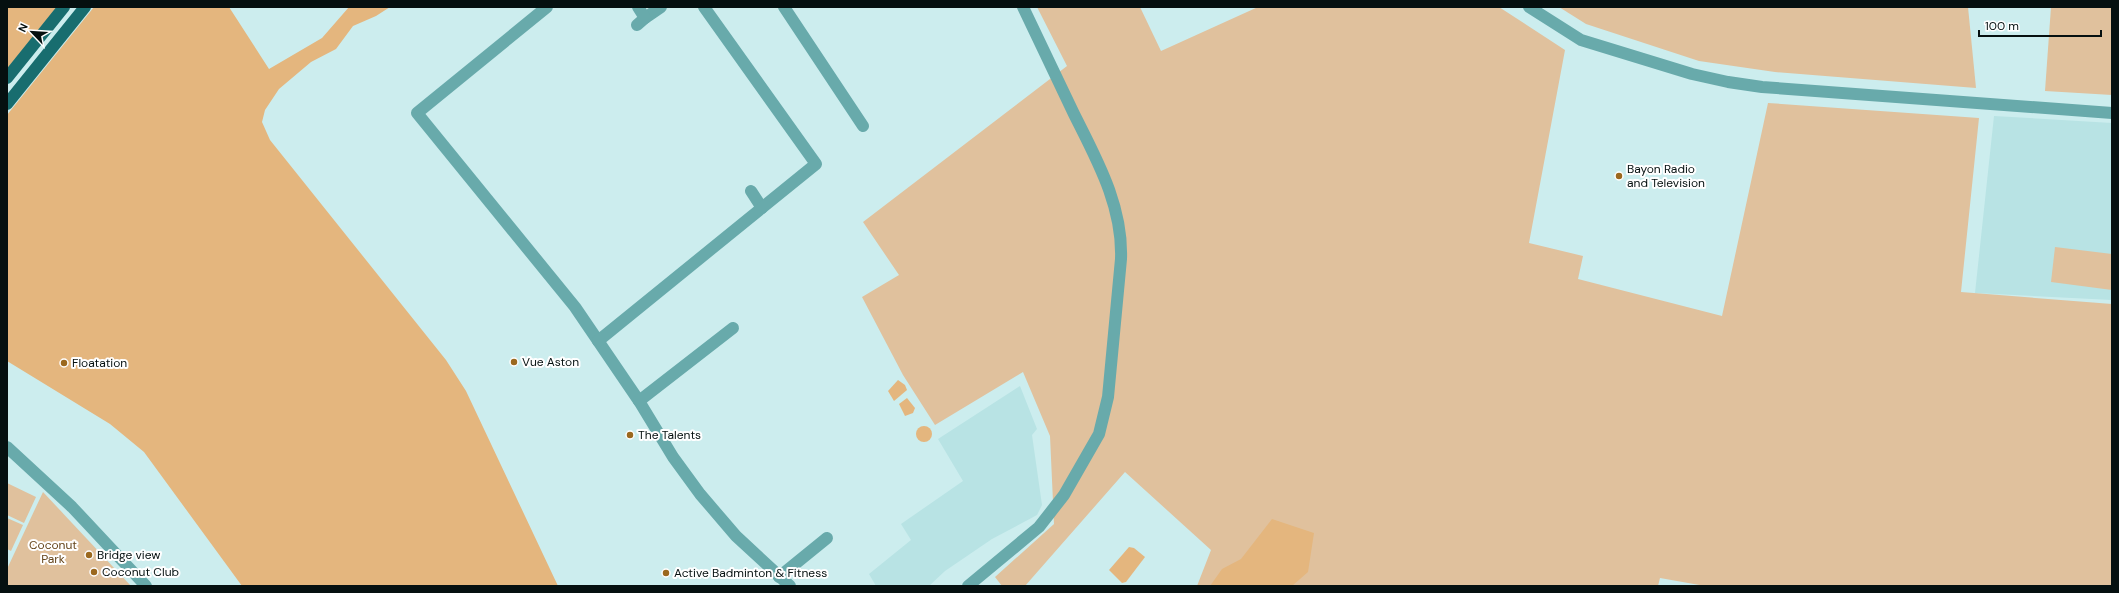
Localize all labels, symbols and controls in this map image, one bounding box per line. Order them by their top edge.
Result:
north arrow [12,12,52,52]
scale bar [1979,12,2101,38]
text: 100 m [1985,18,2019,34]
text: N [15,21,31,34]
place label: Bayon Radio and Television [1627,161,1705,191]
marker: Bayon Radio and Television [1614,171,1624,181]
place label: Vue Aston [522,354,579,370]
place label: Floatation [72,355,127,371]
marker: Vue Aston [509,357,519,367]
marker: Floatation [59,358,69,368]
place label: The Talents [638,427,701,443]
marker: The Talents [625,430,635,440]
park label: Coconut Park [29,537,77,567]
place label: Bridge view [97,547,160,563]
marker: Bridge view [84,550,94,560]
place label: Coconut Club [102,564,179,580]
place label: Active Badminton & Fitness [674,565,827,581]
marker: Coconut Club [89,567,99,577]
marker: Active Badminton & Fitness [661,568,671,578]

